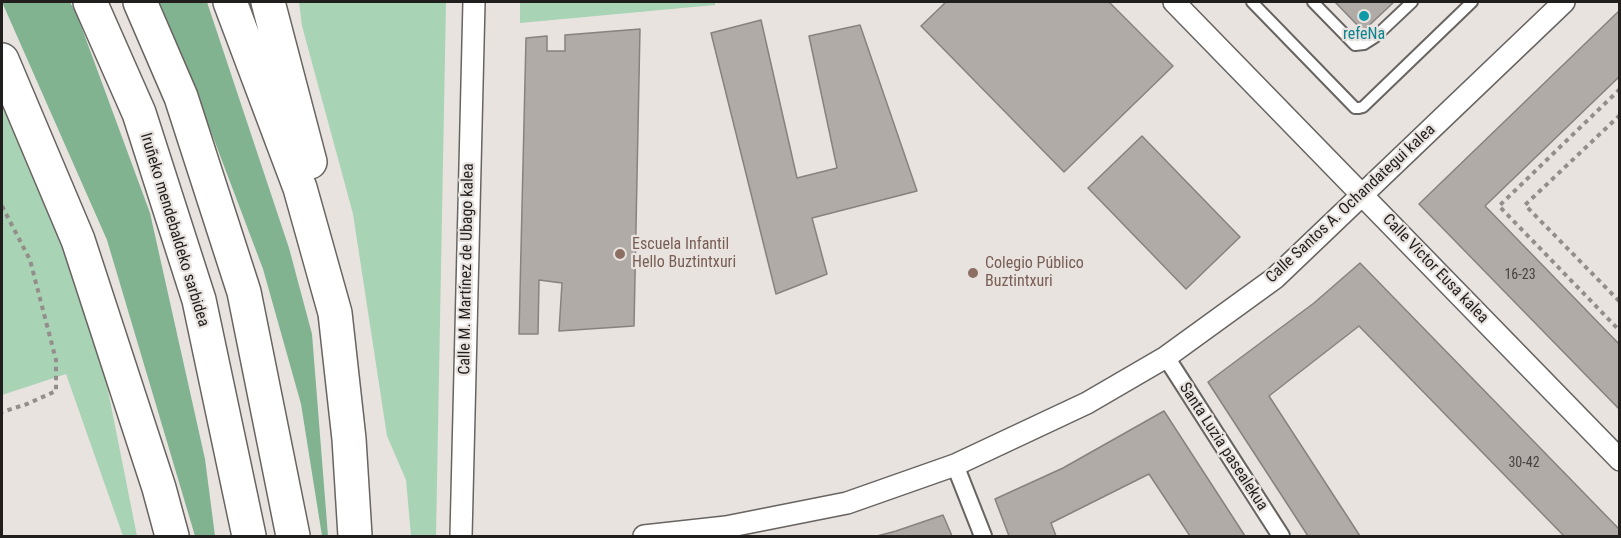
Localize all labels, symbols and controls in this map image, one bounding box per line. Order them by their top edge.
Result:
marker: refeNa [1357,9,1371,23]
place label: refeNa [1343,25,1385,45]
street label: Calle Santos A. Ochandategui kalea [1262,120,1440,288]
street label: Iruñeko mendebaldeko sarbidea [135,131,213,329]
street label: Calle M. Martínez de Ubago kalea [456,163,478,375]
street label: Calle Victor Eusa kalea [1378,210,1492,328]
place label: Escuela Infantil Hello Buztintxuri [632,235,736,273]
marker: Escuela Infantil Hello Buztintxuri [613,247,627,261]
place label: Colegio Público Buztintxuri [985,254,1084,292]
marker: Colegio Público Buztintxuri [966,266,980,280]
house number: 16-23 [1504,267,1536,283]
street label: Santa Luzia pasealekua [1174,379,1272,515]
house number: 30-42 [1508,455,1540,471]

